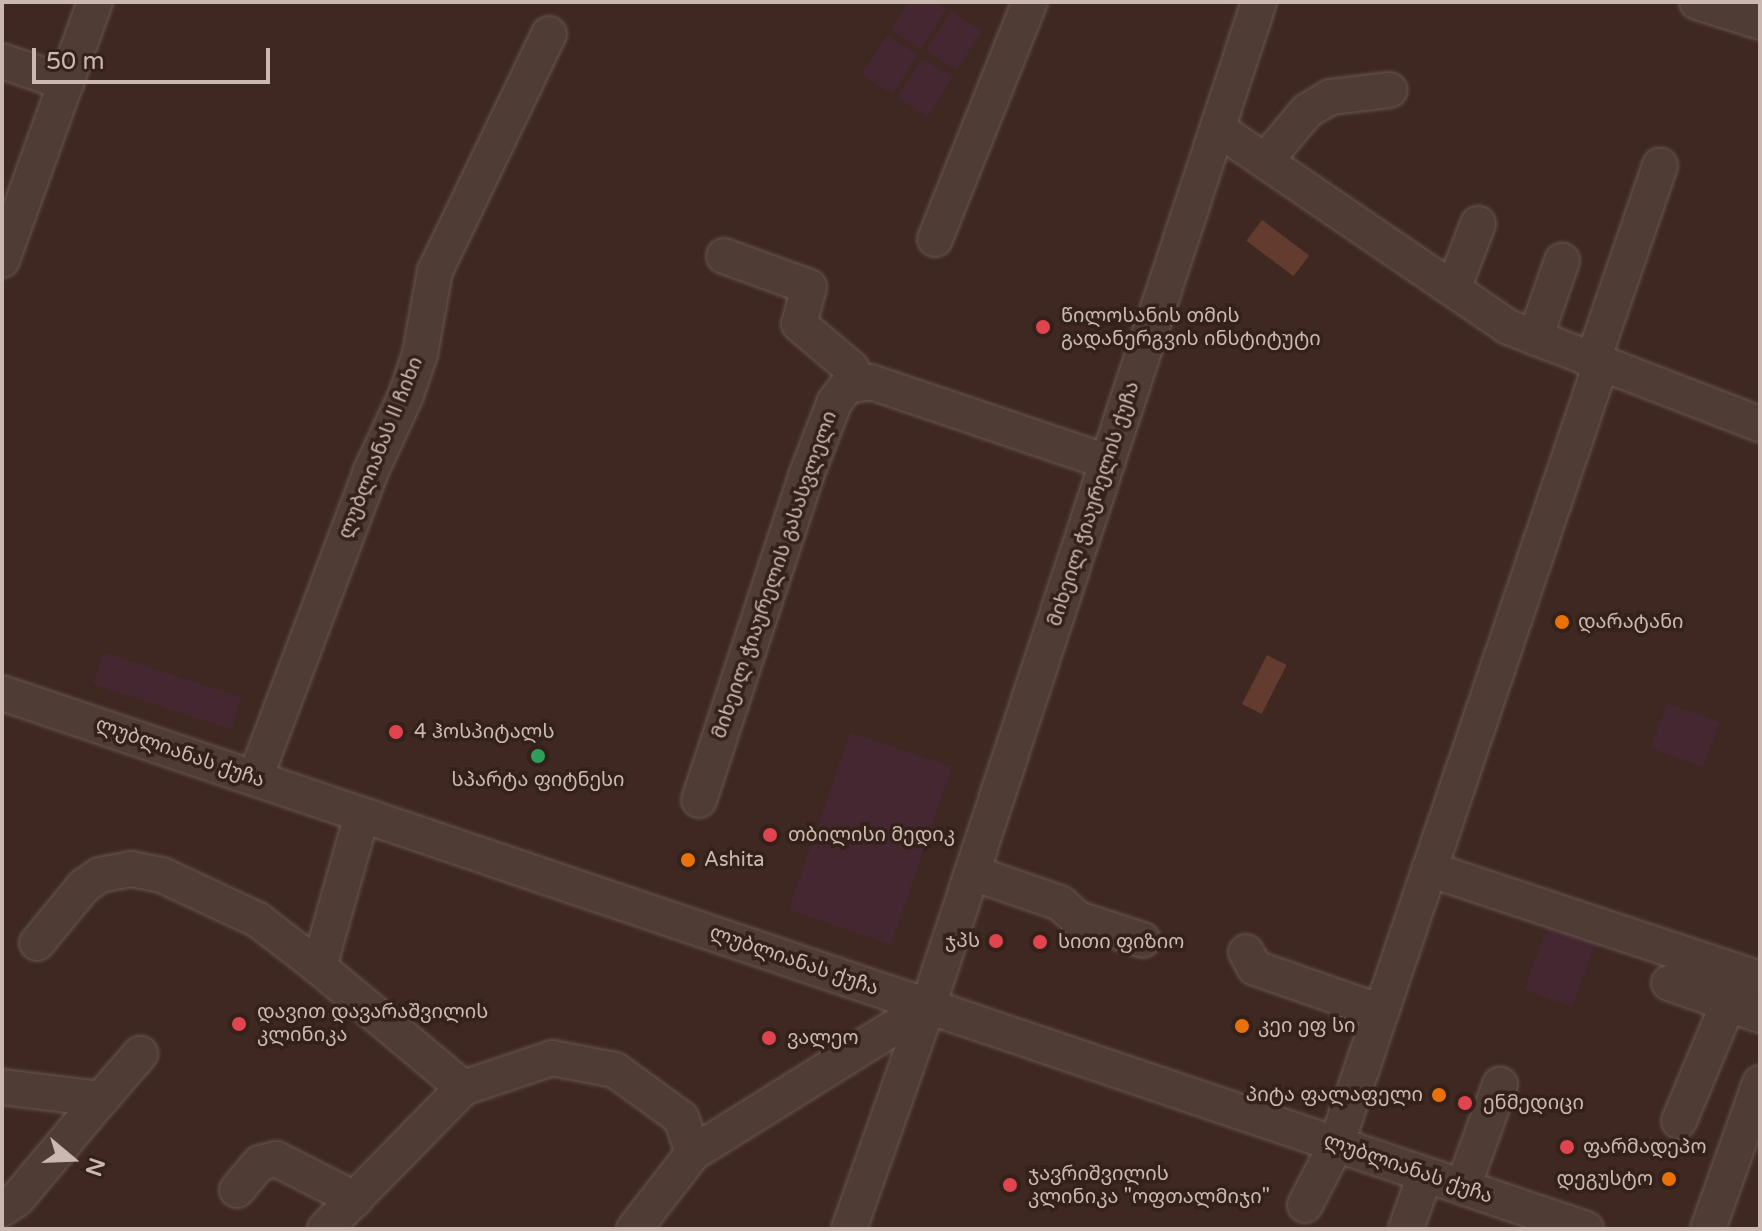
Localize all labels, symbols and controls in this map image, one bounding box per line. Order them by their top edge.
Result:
scale bar [36,32,274,82]
text: 50 m [46,47,104,76]
place label: წილოსანის თმის გადანერგვის ინსტიტუტი [1061,304,1321,351]
marker: წილოსანის თმის გადანერგვის ინსტიტუტი [1032,316,1054,338]
street label: ლუბლიანას II ჩიხი [334,354,428,542]
street label: მიხეილ ჭიაურელის ქუჩა [1043,379,1145,629]
street label: მიხეილ ჭიაურელის გასასვლელი [708,408,842,742]
place label: დარატანი [1578,610,1684,634]
marker: დარატანი [1553,613,1571,631]
street label: ლუბლიანას ქუჩა [92,713,268,793]
place label: 4 ჰოსპიტალს [414,720,554,744]
marker: 4 ჰოსპიტალს [385,721,407,743]
marker: სპარტა ფიტნესი [529,747,547,765]
place label: სპარტა ფიტნესი [451,768,625,792]
place label: თბილისი მედიკ [788,823,955,847]
marker: თბილისი მედიკ [759,824,781,846]
place label: Ashita [704,848,765,872]
marker: Ashita [679,851,697,869]
street label: ლუბლიანას ქუჩა [706,921,882,1001]
place label: ჯპს [945,929,980,953]
place label: სითი ფიზიო [1058,930,1184,954]
marker: სითი ფიზიო [1029,931,1051,953]
marker: ჯპს [987,932,1005,950]
place label: დავით დავარაშვილის კლინიკა [257,1000,488,1047]
marker: დავით დავარაშვილის კლინიკა [228,1013,250,1035]
place label: კეი ეფ სი [1258,1014,1355,1038]
marker: კეი ეფ სი [1233,1017,1251,1035]
place label: ვალეო [787,1026,859,1050]
marker: ვალეო [758,1027,780,1049]
place label: პიტა ფალაფელი [1246,1083,1423,1107]
marker: პიტა ფალაფელი [1430,1086,1448,1104]
place label: ენმედიცი [1483,1091,1584,1115]
marker: ენმედიცი [1454,1092,1476,1114]
north arrow [32,1119,112,1199]
street label: ლუბლიანას ქუჩა [1320,1129,1496,1209]
place label: ფარმადეპო [1583,1135,1706,1159]
marker: ფარმადეპო [1558,1138,1576,1156]
text: N [80,1154,110,1179]
place label: ჯავრიშვილის კლინიკა "ოფთალმიჯი" [1028,1162,1270,1209]
place label: დეგუსტო [1556,1167,1653,1191]
marker: დეგუსტო [1660,1170,1678,1188]
marker: ჯავრიშვილის კლინიკა "ოფთალმიჯი" [999,1174,1021,1196]

